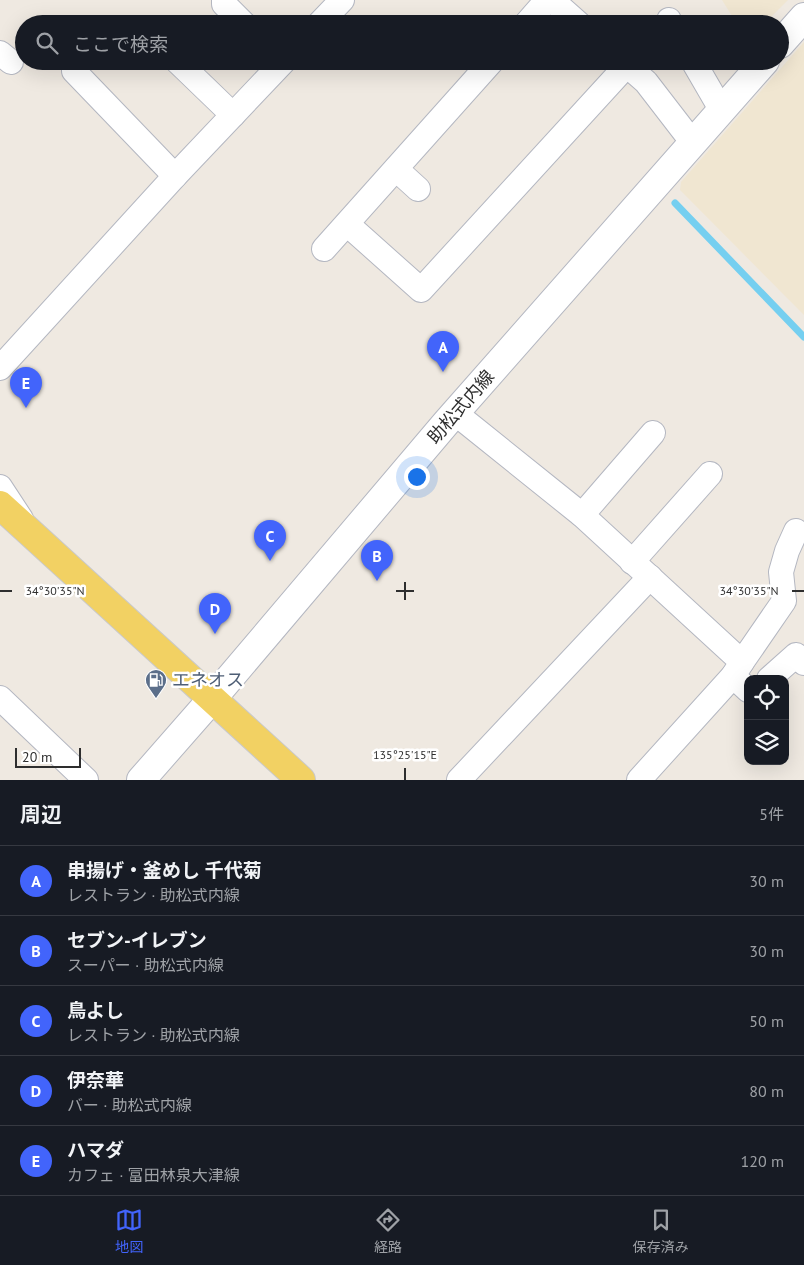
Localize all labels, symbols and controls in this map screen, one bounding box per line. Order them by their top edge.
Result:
search box [15,15,789,70]
icon: search [33,29,61,57]
text: ここで検索 [73,32,168,56]
pin: A [427,331,459,372]
street label: 助松式内線 [422,365,499,448]
pin: E [10,367,42,408]
your location [404,464,430,490]
pin: C [254,520,286,561]
pin: B [361,540,393,581]
text: 34°30'35"N [25,583,85,598]
text: 34°30'35"N [719,583,779,598]
pin: D [199,593,231,634]
fuel station icon: エネオス [144,668,168,699]
place label: エネオス [172,668,244,691]
map controls [744,675,789,765]
button: locate [744,675,789,720]
button: layers [744,720,789,765]
scale bar [15,745,81,768]
text: 135°25'15"E [373,747,437,762]
text: 20 m [22,748,52,766]
text: 周辺 [20,801,62,828]
text: 5件 [759,804,784,824]
text: 串揚げ・釜めし 千代菊 [67,858,262,882]
text: A [31,871,41,891]
text: 30 m [749,871,784,891]
text: レストラン · 助松式内線 [67,885,240,905]
text: セブン-イレブン [67,928,207,952]
text: B [31,941,41,961]
text: 30 m [749,941,784,961]
text: スーパー · 助松式内線 [67,955,224,975]
text: 鳥よし [67,998,124,1022]
text: C [32,1011,40,1031]
text: 50 m [749,1011,784,1031]
text: レストラン · 助松式内線 [67,1025,240,1045]
text: 伊奈華 [67,1068,124,1092]
text: D [31,1081,41,1101]
text: 80 m [749,1081,784,1101]
text: バー · 助松式内線 [67,1095,192,1115]
text: ハマダ [67,1138,124,1162]
text: E [32,1151,40,1171]
text: 120 m [741,1151,784,1171]
text: カフェ · 富田林泉大津線 [67,1165,240,1185]
tab: 地図 [115,1206,143,1256]
tab: 経路 [374,1206,402,1256]
tab: 保存済み [633,1206,689,1256]

